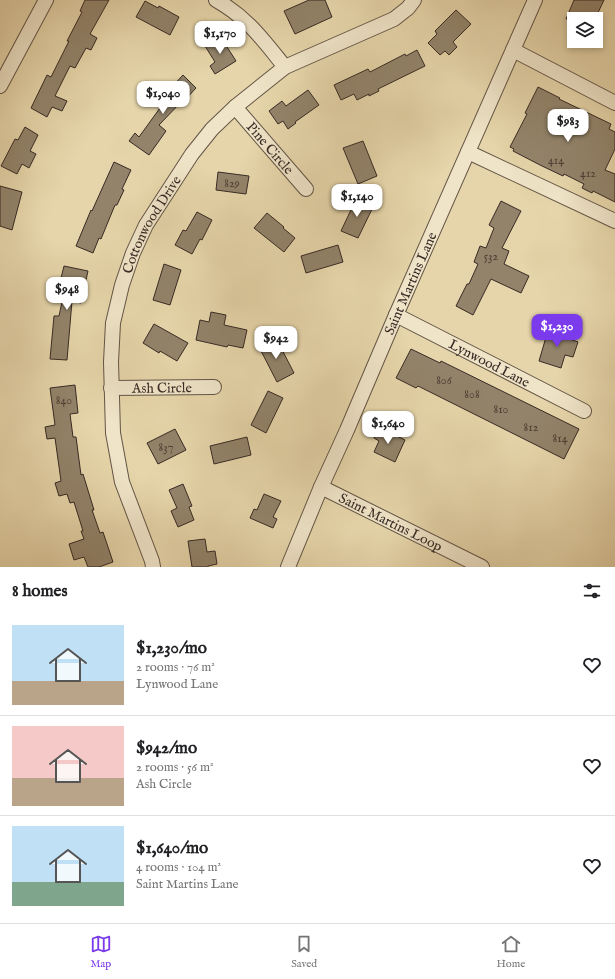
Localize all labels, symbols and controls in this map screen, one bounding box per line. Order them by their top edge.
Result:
map controls [567,12,603,48]
button: layers [567,12,603,48]
pin: $1,170 [187,21,253,55]
text: $1,170 [204,25,236,42]
pin: $1,040 [130,81,196,115]
text: $1,040 [146,85,180,102]
pin: $983 [544,109,592,143]
text: $983 [557,113,579,130]
street label: Pine Circle [242,118,298,179]
house number: 414 [548,153,564,168]
house number: 412 [580,166,596,181]
street label: Cottonwood Drive [119,172,186,276]
house number: 829 [224,176,240,191]
pin: $1,140 [324,184,390,218]
text: $1,140 [340,188,374,205]
street label: Saint Martins Lane [381,229,442,338]
house number: 532 [484,249,499,264]
pin: $948 [43,277,91,311]
text: $948 [55,281,79,298]
pin: $1,230 [524,314,590,348]
text: $1,230 [541,318,573,335]
pin: $942 [252,326,300,360]
text: $942 [263,330,289,347]
street label: Lynwood Lane [446,335,533,392]
house number: 806 [436,373,453,388]
street label: Ash Circle [131,379,193,398]
house number: 808 [464,387,480,402]
house number: 840 [56,393,72,408]
house number: 810 [493,402,509,417]
pin: $1,640 [355,411,421,445]
text: $1,640 [371,415,405,432]
house number: 812 [524,420,539,435]
house number: 814 [552,431,568,446]
house number: 837 [159,440,173,455]
street label: Saint Martins Loop [336,489,446,556]
icon: filters [581,580,603,602]
text: 8 homes [12,581,67,602]
text: $1,230/mo [136,638,207,659]
icon: home [44,641,92,689]
icon: heart [581,654,603,676]
text: 2 rooms · 76 m² [136,659,215,676]
text: Lynwood Lane [136,676,218,693]
text: $942/mo [136,738,197,759]
icon: home [44,742,92,790]
icon: heart [581,755,603,777]
text: 2 rooms · 56 m² [136,759,214,776]
text: Ash Circle [136,776,192,793]
text: $1,640/mo [136,838,208,859]
icon: home [44,842,92,890]
icon: heart [581,855,603,877]
text: 4 rooms · 104 m² [136,859,221,876]
text: Saint Martins Lane [136,876,239,893]
tab: Map [90,933,112,971]
tab: Saved [291,933,317,971]
tab: Home [497,933,525,971]

